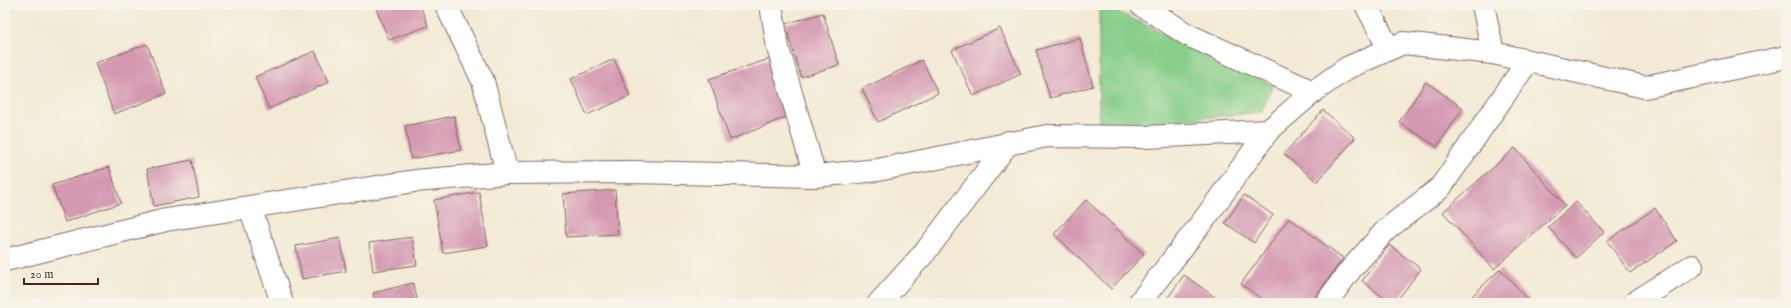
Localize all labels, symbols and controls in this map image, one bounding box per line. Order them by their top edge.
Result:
scale bar [24,260,98,286]
text: 20 m [30,267,53,282]

